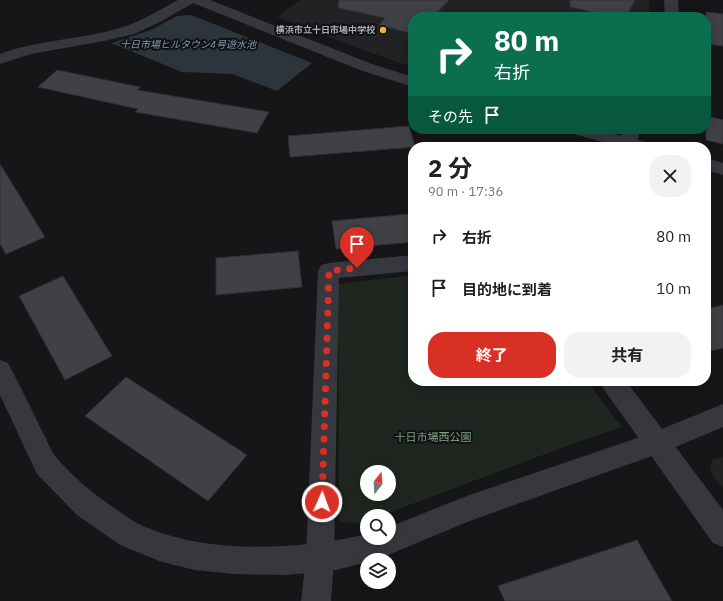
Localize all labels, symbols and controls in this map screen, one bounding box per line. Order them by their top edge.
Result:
text: 80 m [494,22,559,59]
place label: 横浜市立十日市場中学校 [275,24,376,35]
marker: 横浜市立十日市場中学校 [378,25,388,35]
icon: right [428,28,480,80]
water label: 十日市場ヒルタウン4号遊水池 [120,38,257,51]
text: 右折 [494,61,530,84]
icon: arrive [481,104,503,126]
text: その先 [428,107,473,126]
text: 2 分 [428,152,472,184]
button: close [649,155,691,197]
text: 90 m · 17:36 [428,183,503,200]
icon: right [428,225,450,247]
pin [340,227,374,268]
text: 80 m [656,227,691,246]
text: 右折 [462,228,492,247]
icon: arrive [346,233,368,255]
icon: arrive [428,277,450,299]
text: 10 m [656,279,691,298]
text: 目的地に到着 [462,280,552,299]
button: 終了 [428,332,556,378]
button: 共有 [564,332,691,378]
park label: 十日市場西公園 [395,430,472,444]
north arrow [360,465,396,501]
map controls [360,465,396,589]
position arrow [301,481,343,523]
button: search [360,509,396,545]
button: layers [360,553,396,589]

